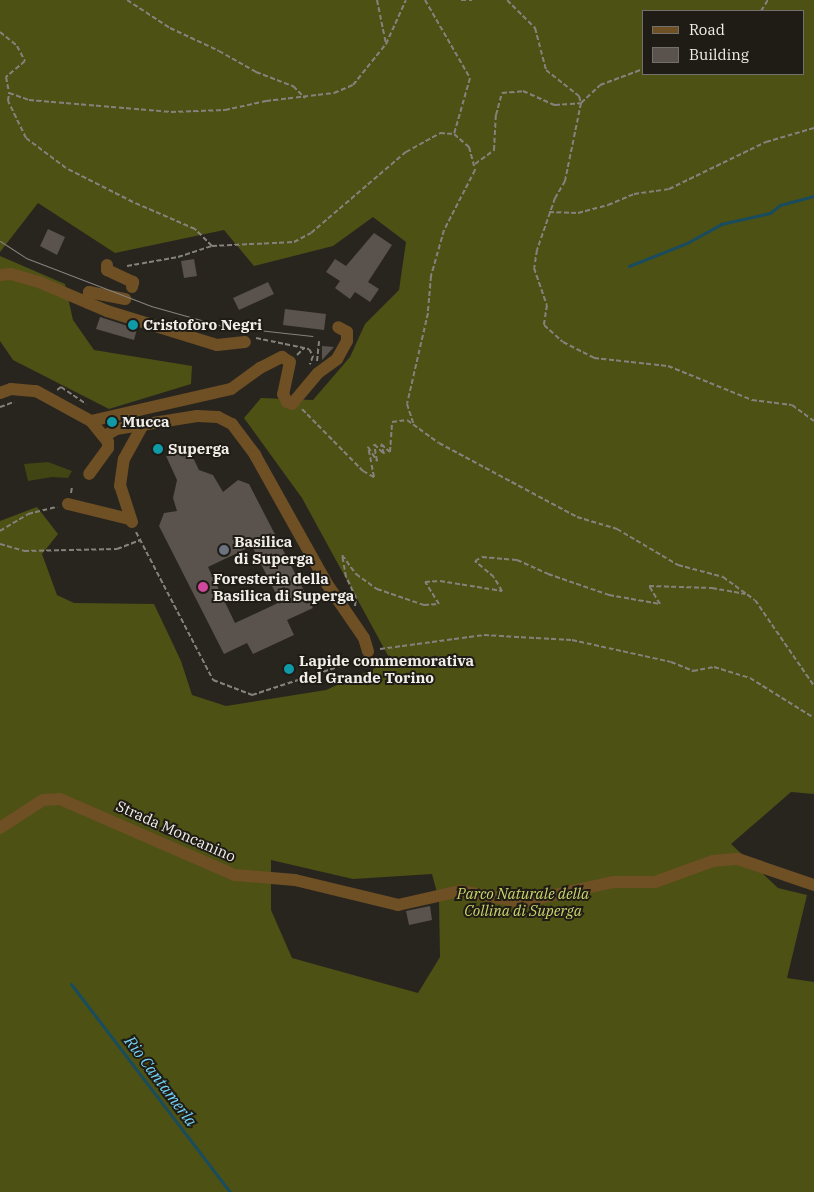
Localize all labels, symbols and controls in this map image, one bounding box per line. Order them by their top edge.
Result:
legend [642,10,804,75]
text: Road [689,20,725,39]
text: Building [689,45,749,64]
place label: Cristoforo Negri [143,316,262,334]
marker: Cristoforo Negri [127,319,139,331]
place label: Mucca [122,413,170,431]
marker: Mucca [106,416,118,428]
place label: Superga [168,440,230,458]
marker: Superga [152,443,164,455]
place label: Basilica di Superga [234,532,314,567]
marker: Basilica di Superga [218,544,230,556]
place label: Foresteria della Basilica di Superga [213,569,354,604]
marker: Foresteria della Basilica di Superga [197,581,209,593]
place label: Lapide commemorativa del Grande Torino [299,651,474,686]
marker: Lapide commemorativa del Grande Torino [283,663,295,675]
street label: Strada Moncanino [113,797,239,865]
park label: Parco Naturale della Collina di Superga [457,884,589,919]
water label: Rio Cantamerla [121,1032,201,1130]

